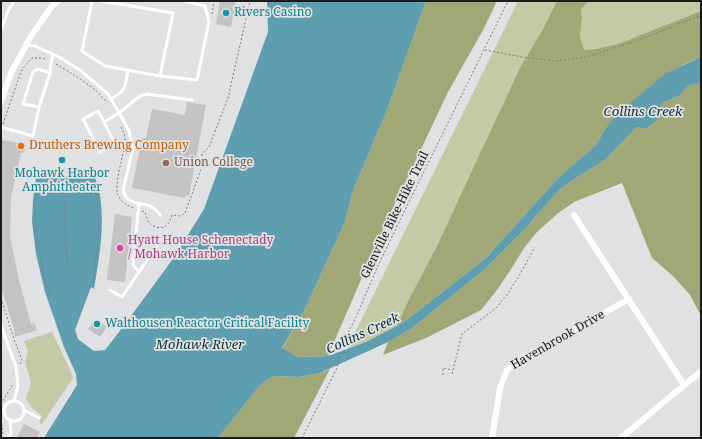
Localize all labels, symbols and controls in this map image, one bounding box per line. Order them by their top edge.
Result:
place label: Rivers Casino [234,6,311,20]
marker: Rivers Casino [221,8,231,18]
water label: Collins Creek [604,104,682,120]
place label: Druthers Brewing Company [29,139,189,153]
marker: Druthers Brewing Company [16,141,26,151]
street label: Glenville Bike-Hike Trail [358,149,432,281]
marker: Mohawk Harbor Amphitheater [57,155,67,165]
place label: Union College [174,156,253,170]
marker: Union College [161,158,171,168]
place label: Mohawk Harbor Amphitheater [15,167,109,195]
place label: Hyatt House Schenectady / Mohawk Harbor [128,234,273,262]
marker: Hyatt House Schenectady / Mohawk Harbor [115,243,125,253]
street label: Havenbrook Drive [509,307,607,373]
water label: Collins Creek [324,310,402,358]
place label: Walthousen Reactor Critical Facility [105,317,309,331]
marker: Walthousen Reactor Critical Facility [92,319,102,329]
water label: Mohawk River [156,337,244,353]

